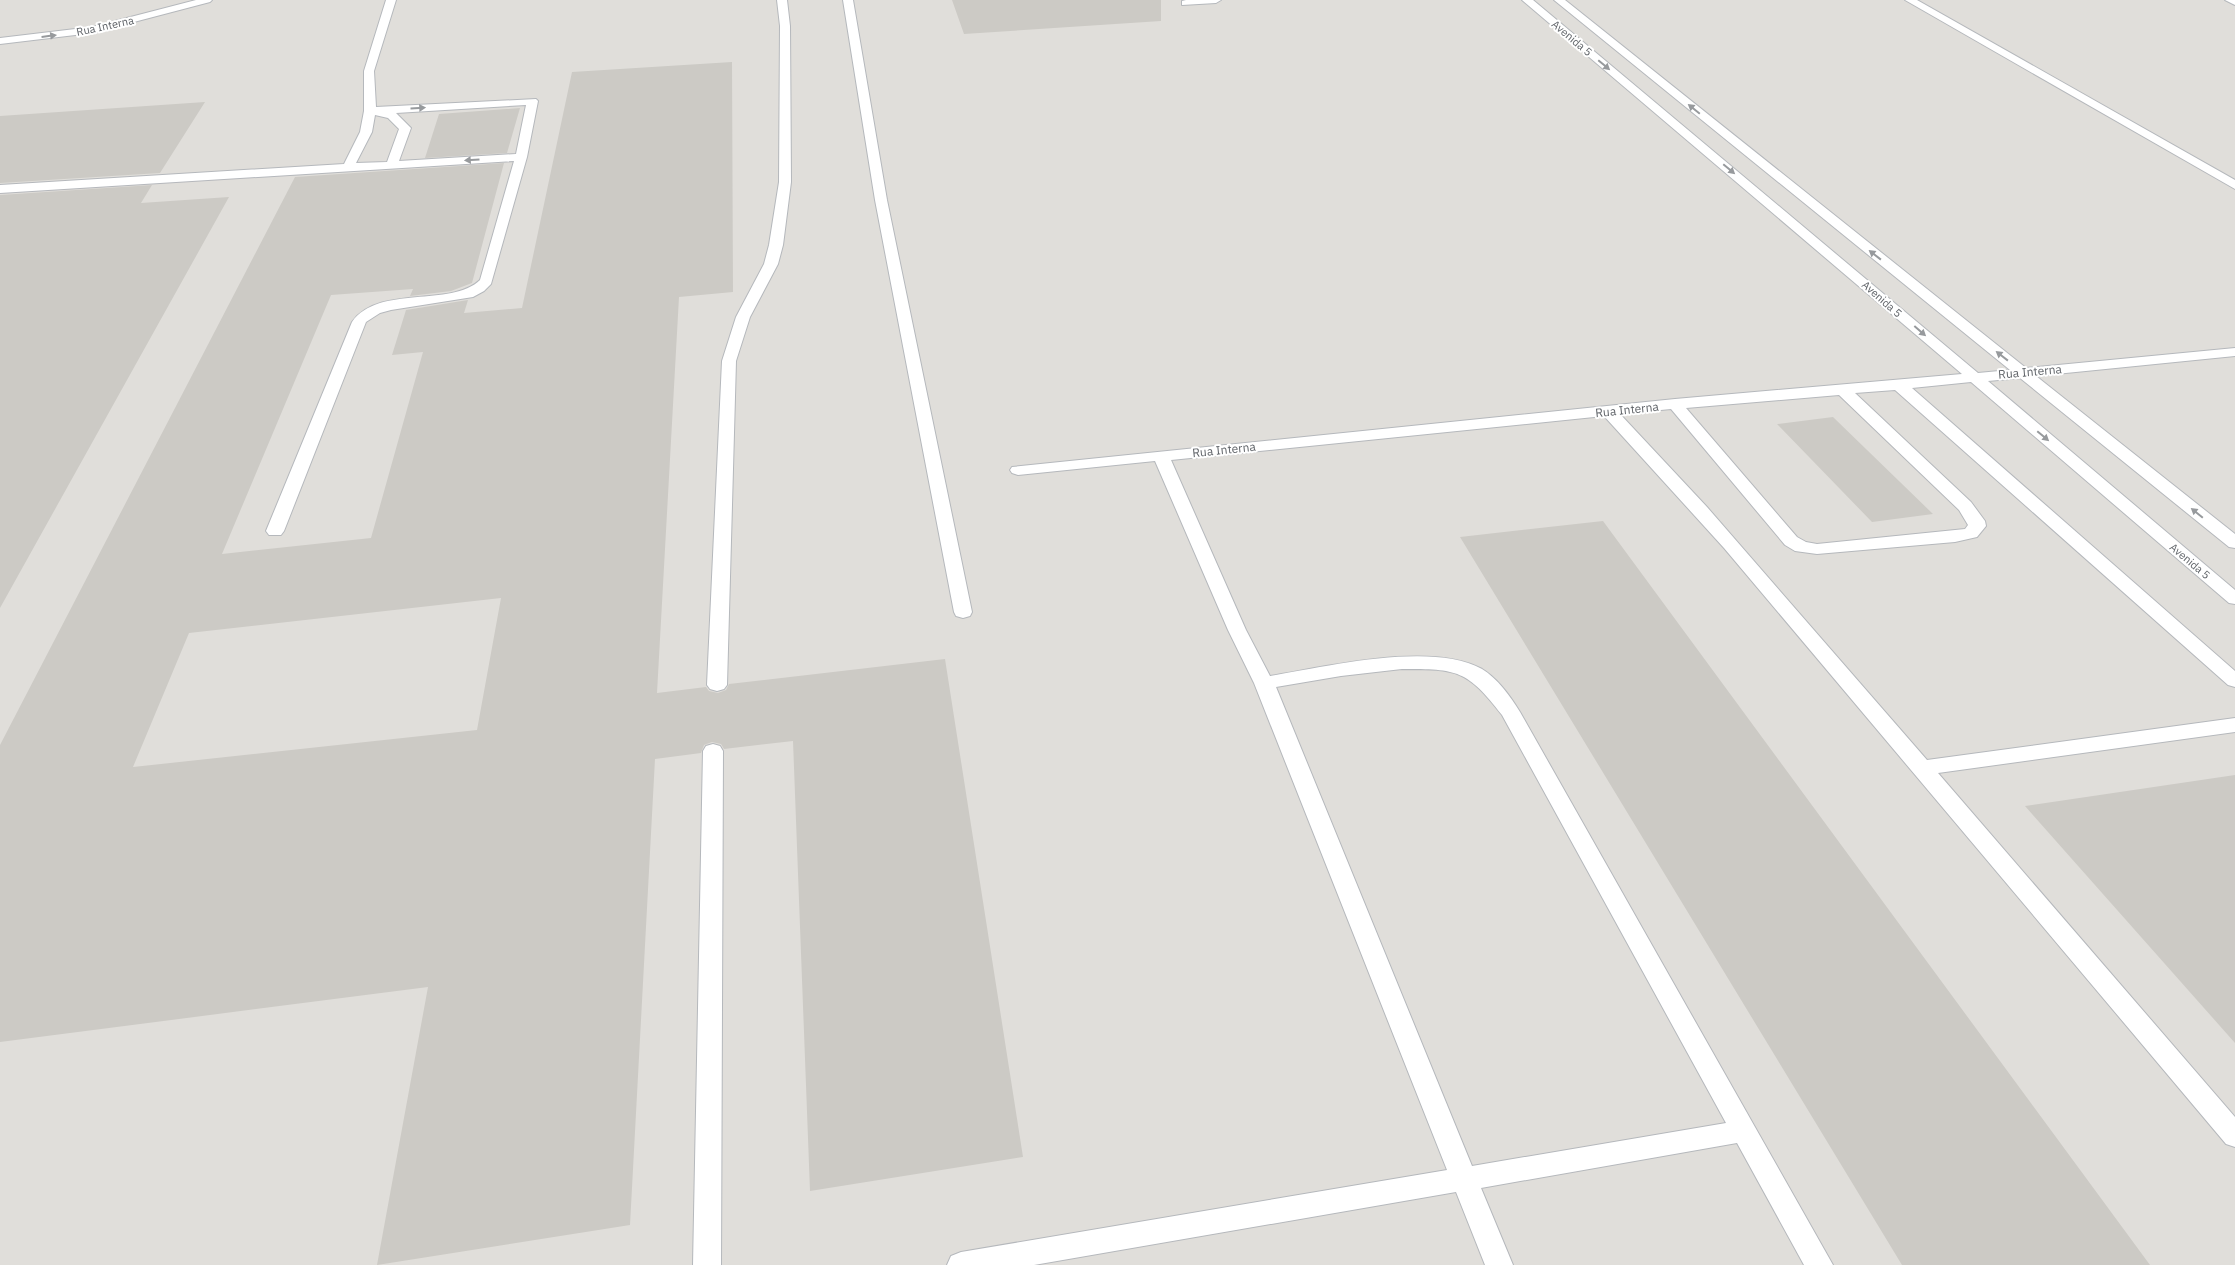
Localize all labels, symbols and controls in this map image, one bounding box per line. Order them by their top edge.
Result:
street label: Rua Interna [75,13,135,39]
street label: Avenida 5 [1549,17,1595,59]
one-way arrow [41,32,57,40]
one-way arrow [1598,59,1610,71]
one-way arrow [1688,103,1701,114]
one-way arrow [411,104,427,112]
one-way arrow [464,157,480,165]
one-way arrow [1722,164,1735,175]
one-way arrow [1869,250,1882,261]
street label: Avenida 5 [1859,278,1905,320]
one-way arrow [1913,325,1925,337]
one-way arrow [1996,351,2009,361]
street label: Rua Interna [1998,361,2063,382]
street label: Rua Interna [1594,399,1660,420]
one-way arrow [2037,431,2050,442]
street label: Rua Interna [1191,439,1257,460]
one-way arrow [2191,507,2204,518]
street label: Avenida 5 [2167,540,2213,582]

